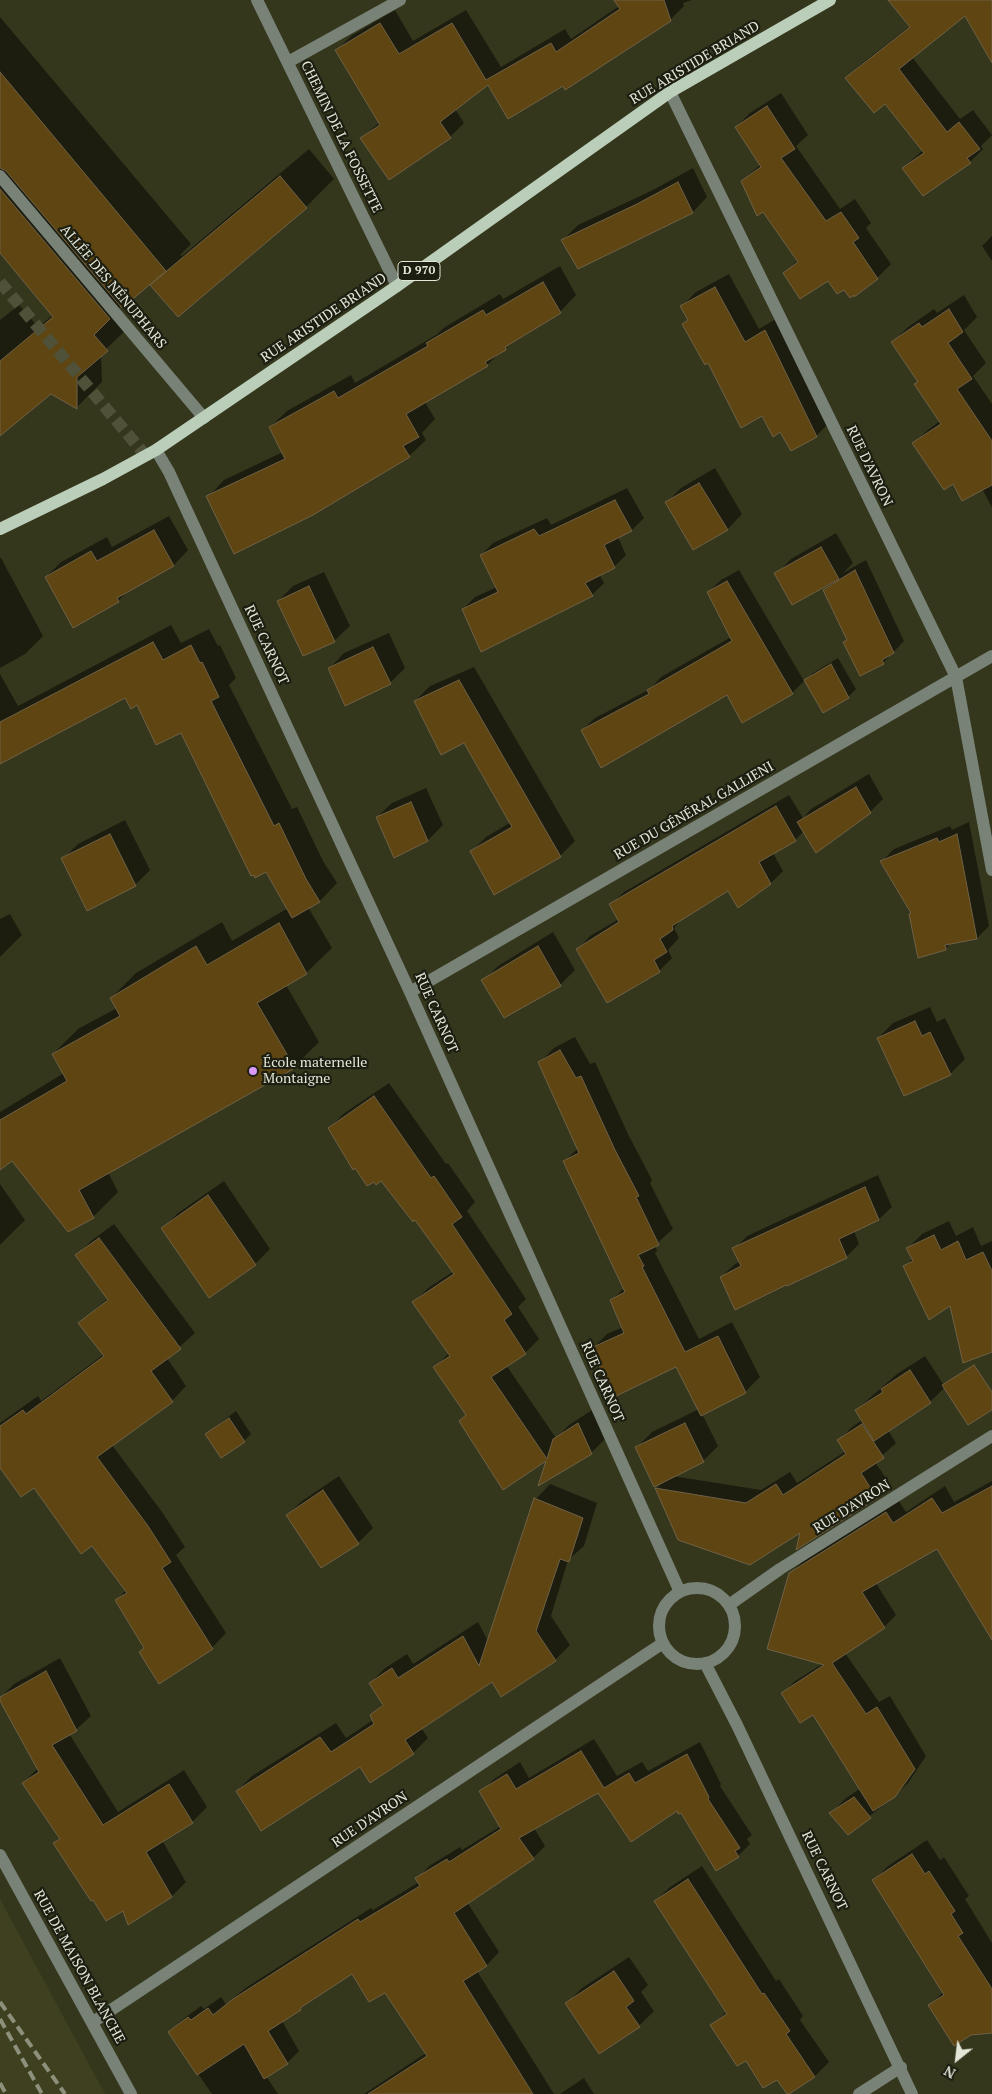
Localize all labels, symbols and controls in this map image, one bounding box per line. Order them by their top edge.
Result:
street label: RUE ARISTIDE BRIAND [627,18,763,108]
street label: CHEMIN DE LA FOSSETTE [297,58,385,216]
street label: ALLÉE DES NÉNUPHARS [56,222,170,352]
road number: D 970 [398,262,440,280]
street label: RUE ARISTIDE BRIAND [258,270,390,366]
street label: RUE D'AVRON [842,423,896,509]
street label: RUE CARNOT [240,602,292,688]
street label: RUE DU GÉNÉRAL GALLIENI [611,758,777,864]
street label: RUE CARNOT [411,970,461,1056]
place label: École maternelle Montaigne [263,1055,367,1088]
marker: École maternelle Montaigne [247,1065,259,1077]
street label: RUE CARNOT [577,1339,627,1425]
street label: RUE D'AVRON [810,1477,894,1537]
street label: RUE D'AVRON [329,1789,411,1851]
street label: RUE CARNOT [798,1829,850,1913]
street label: RUE DE MAISON BLANCHE [30,1887,128,2047]
north arrow [932,2034,982,2084]
text: N [940,2062,959,2083]

